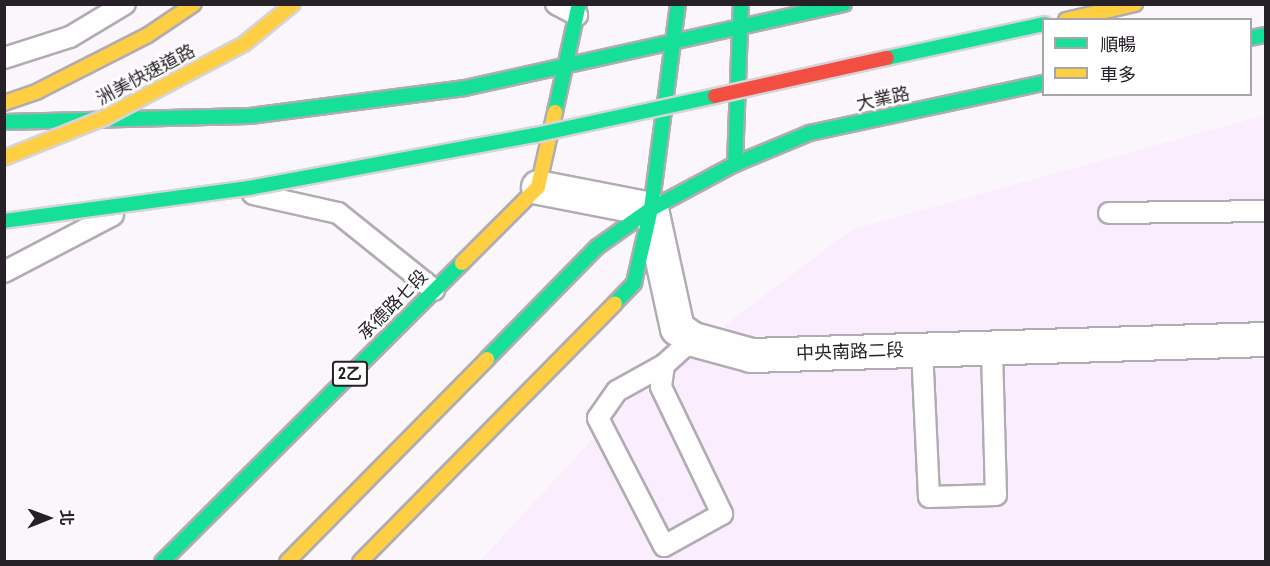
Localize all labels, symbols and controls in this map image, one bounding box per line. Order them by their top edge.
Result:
legend [1042,18,1252,96]
text: 順暢 [1100,34,1136,55]
street label: 洲美快速道路 [93,40,199,110]
text: 車多 [1100,64,1136,85]
street label: 大業路 [854,83,912,115]
street label: 承德路七段 [354,266,432,344]
street label: 中央南路二段 [796,339,904,365]
road number: 2乙 [330,361,370,387]
north arrow [18,488,78,548]
text: 北 [57,509,76,526]

